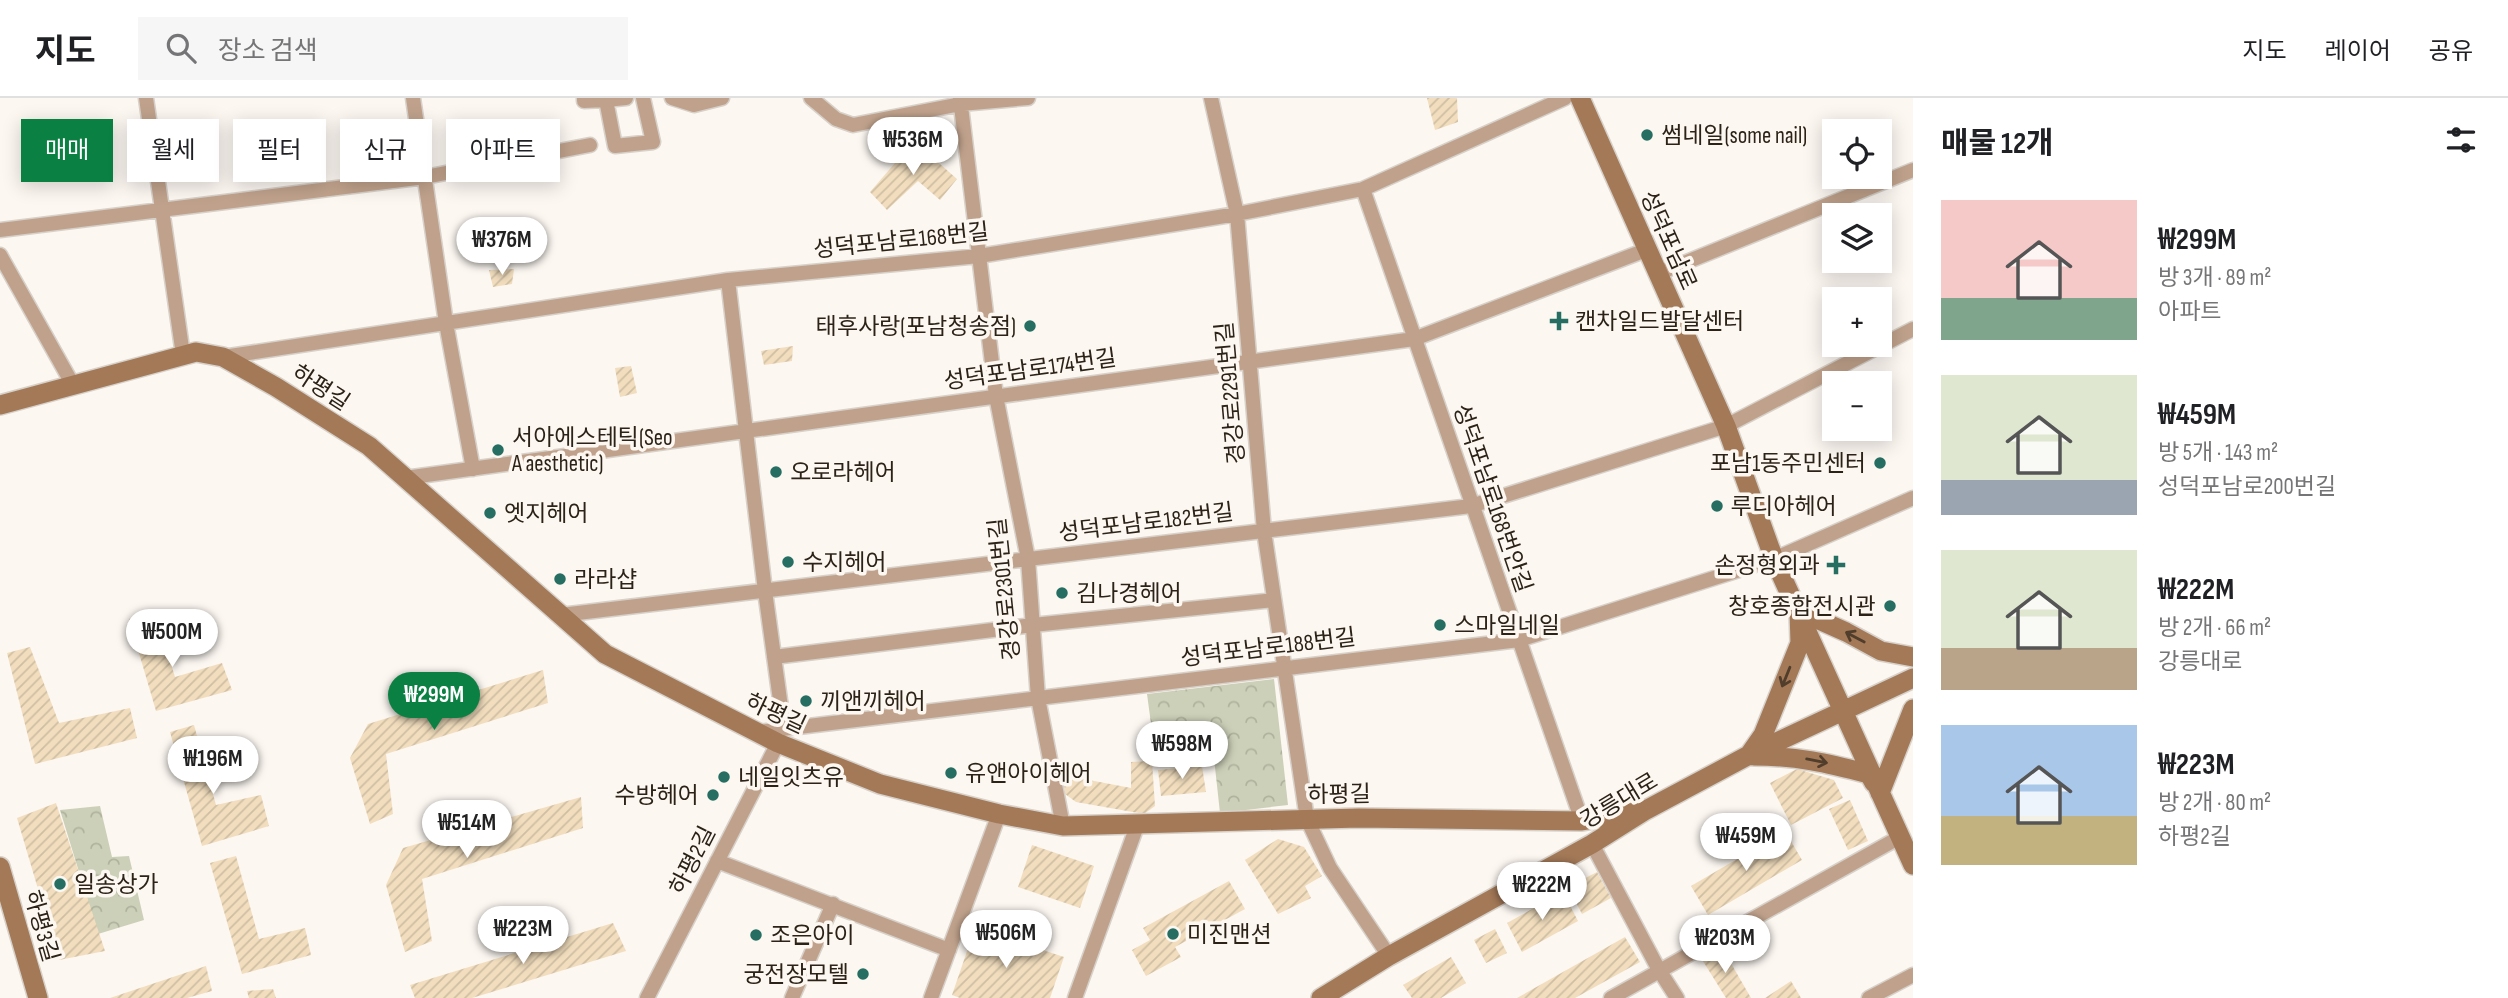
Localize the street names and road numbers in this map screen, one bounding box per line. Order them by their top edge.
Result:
street label: 성덕포남로 [1634,186,1702,294]
street label: 성덕포남로168번길 [812,218,990,264]
street label: 경강로2291번길 [1211,320,1251,465]
street label: 성덕포남로174번길 [942,344,1118,396]
street label: 하평길 [286,359,355,417]
street label: 성덕포남로168번안길 [1447,400,1537,596]
street label: 성덕포남로182번길 [1057,498,1235,548]
street label: 경강로2301번길 [984,516,1026,662]
street label: 성덕포남로188번길 [1179,623,1357,673]
street label: 하평길 [741,688,810,740]
street label: 강릉대로 [1576,767,1663,835]
street label: 하평길 [1307,780,1371,810]
street label: 하평2길 [664,822,722,899]
street label: 하평3길 [18,887,65,965]

